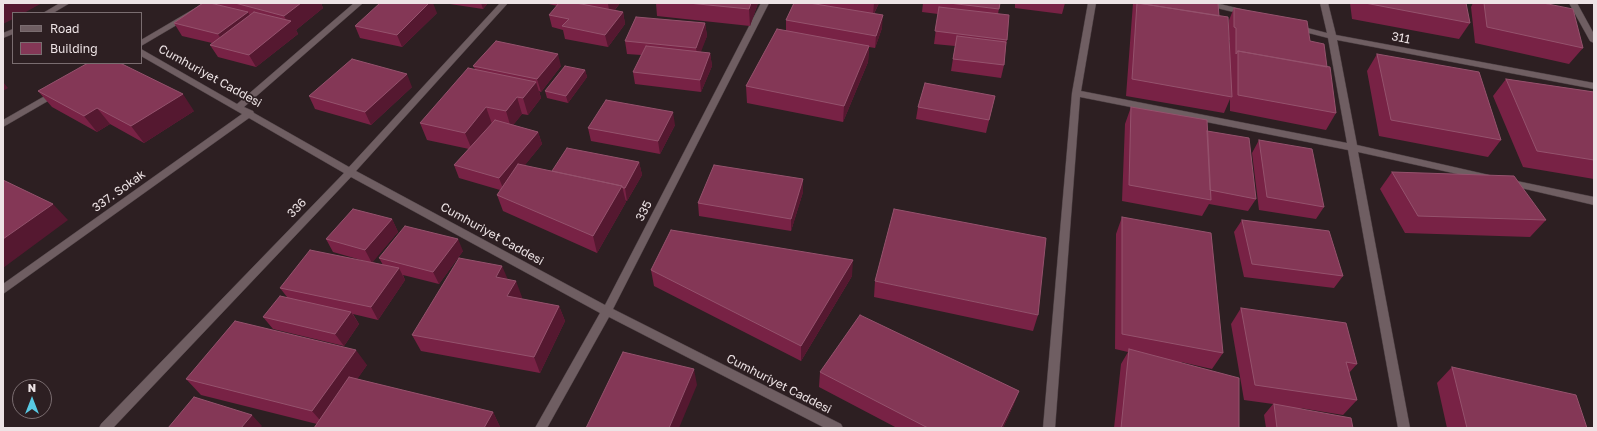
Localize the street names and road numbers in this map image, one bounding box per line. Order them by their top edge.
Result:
street label: 311 [1390,29,1412,47]
street label: Cumhuriyet Caddesi [156,42,264,110]
street label: 337. Sokak [90,167,148,215]
street label: 336 [284,195,310,221]
street label: 335 [633,198,655,224]
street label: Cumhuriyet Caddesi [438,200,546,268]
street label: Cumhuriyet Caddesi [724,351,834,417]

